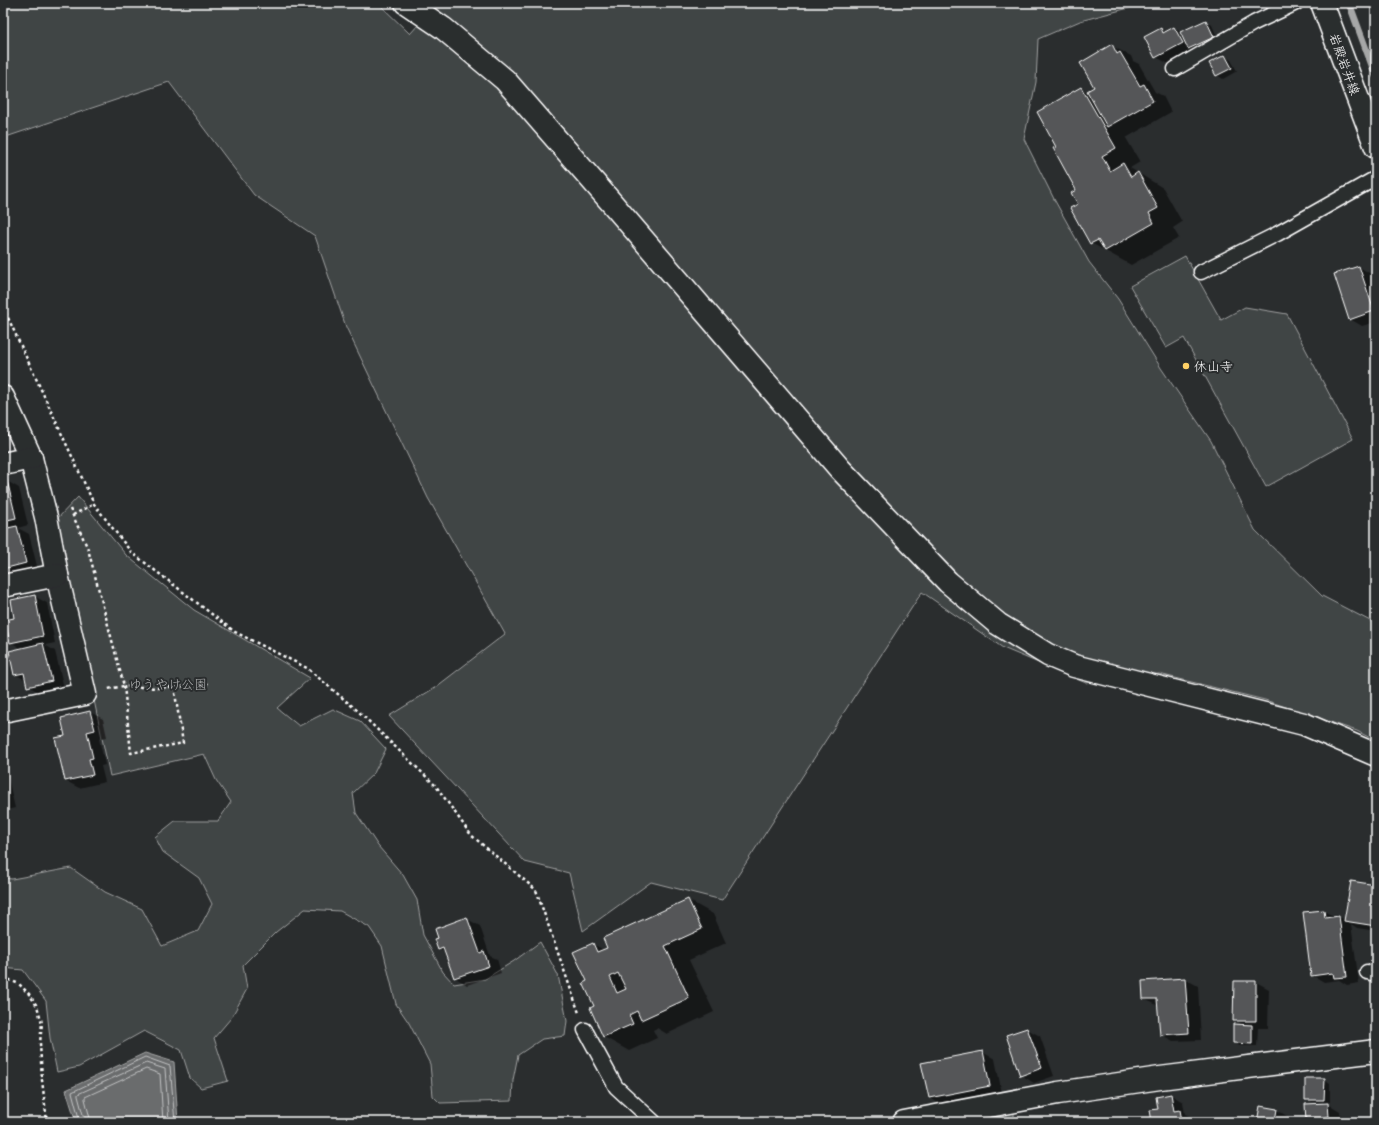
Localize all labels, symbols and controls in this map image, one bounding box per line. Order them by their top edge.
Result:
street label: 岩殿岩井線 [1323,31,1363,100]
place label: 休山寺 [1194,359,1233,378]
marker: 休山寺 [1181,361,1191,371]
park label: ゆうやけ公園 [129,677,207,696]

